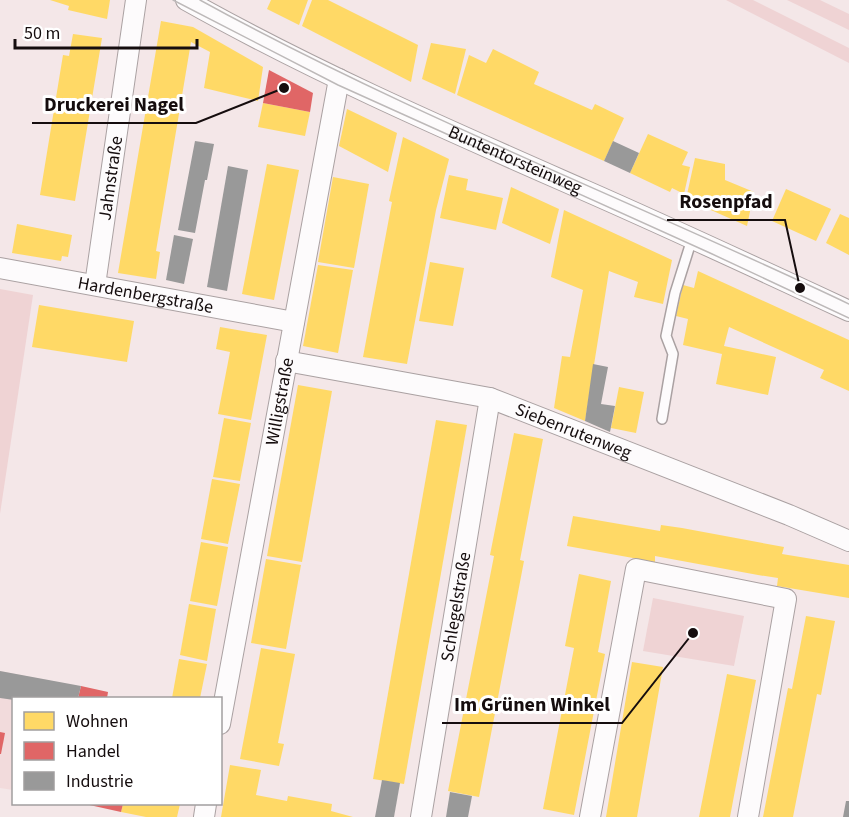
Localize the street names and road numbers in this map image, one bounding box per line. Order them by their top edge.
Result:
street label: Buntentorsteinweg [444,120,586,201]
street label: Jahnstraße [92,134,129,222]
street label: Hardenbergstraße [76,271,215,320]
street label: Willigstraße [260,356,300,447]
street label: Siebenrutenweg [511,397,635,465]
street label: Schlegelstraße [435,550,477,664]

